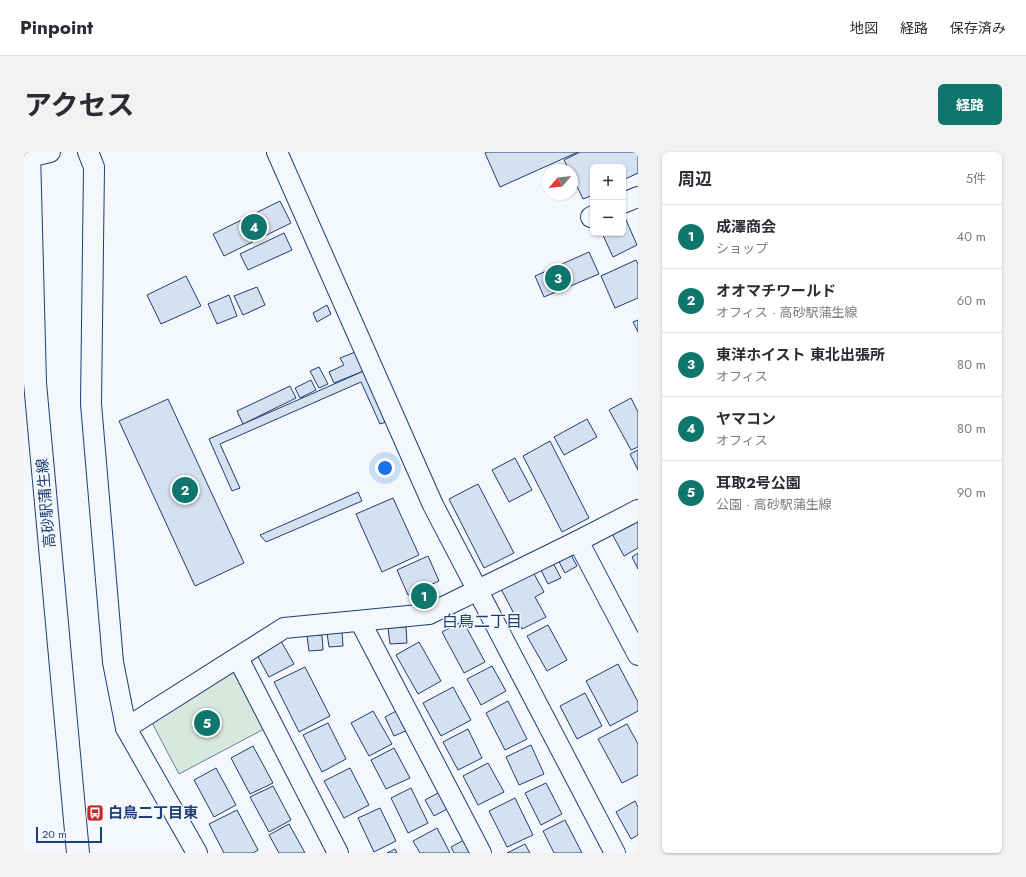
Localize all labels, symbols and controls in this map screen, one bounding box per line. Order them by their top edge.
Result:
text: Pinpoint [20,14,93,41]
text: 地図 [850,18,878,38]
text: 経路 [900,18,928,38]
text: 保存済み [950,18,1006,38]
button: 経路 [938,84,1002,125]
text: アクセス [24,85,135,126]
north arrow [542,164,578,200]
map controls [590,164,626,236]
button: + [590,164,626,200]
text: 周辺 [678,167,712,191]
text: 5件 [966,169,986,188]
button: − [590,200,626,236]
pin: 4 [241,212,267,242]
text: 成澤商会 [716,216,776,238]
text: 1 [688,227,694,246]
text: 40 m [957,227,986,246]
text: ショップ [716,239,768,258]
pin: 3 [545,263,571,293]
text: オオマチワールド [716,280,836,302]
text: 2 [687,291,695,310]
text: 60 m [957,291,986,310]
text: オフィス · 高砂駅蒲生線 [716,303,857,322]
text: 東洋ホイスト 東北出張所 [716,344,885,366]
text: 3 [687,355,695,374]
text: 80 m [957,355,986,374]
text: オフィス [716,367,768,386]
text: ヤマコン [716,408,776,430]
text: 4 [686,419,696,438]
text: 80 m [957,419,986,438]
text: オフィス [716,431,768,450]
street label: 高砂駅蒲生線 [31,457,61,549]
your location [375,458,395,478]
text: 耳取2号公園 [716,472,801,494]
pin: 2 [172,475,198,505]
text: 5 [687,483,695,502]
text: 90 m [957,483,986,502]
text: 公園 · 高砂駅蒲生線 [716,495,832,514]
pin: 1 [411,581,437,611]
district label: 白鳥二丁目 [442,610,522,633]
pin: 5 [194,708,220,738]
place label: 白鳥二丁目東 [108,802,198,824]
bus stop icon: 白鳥二丁目東 [85,803,105,823]
scale bar [36,825,102,844]
text: 20 m [42,826,67,842]

